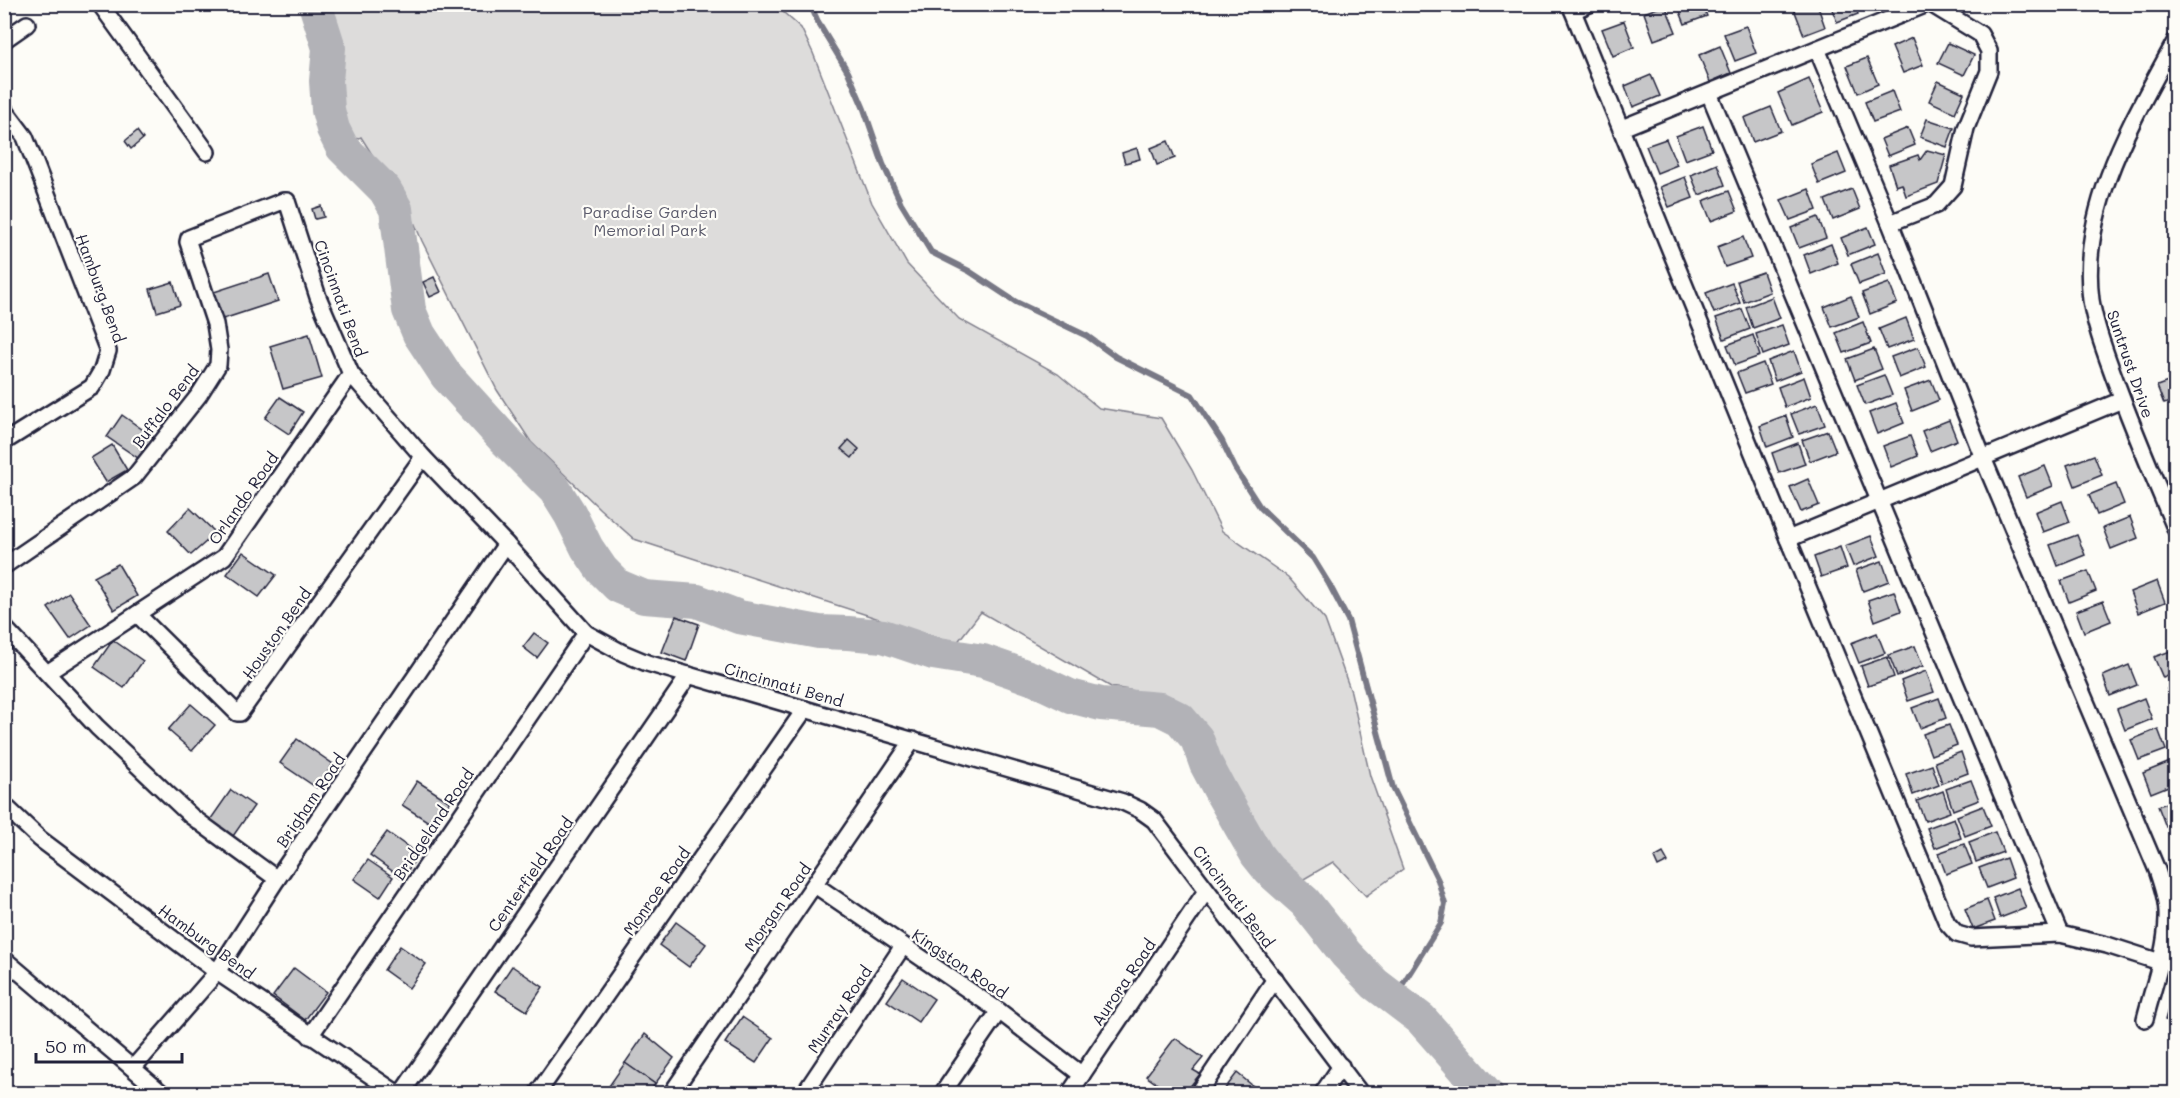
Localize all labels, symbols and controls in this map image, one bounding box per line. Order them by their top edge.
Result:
park label: Paradise Garden Memorial Park [583,201,717,240]
street label: Hamburg Bend [72,231,130,345]
street label: Cincinnati Bend [310,237,372,359]
street label: Suntrust Drive [2103,307,2159,421]
street label: Buffalo Bend [127,360,203,452]
street label: Orlando Road [203,448,283,548]
street label: Houston Bend [237,583,315,683]
street label: Cincinnati Bend [722,657,846,711]
street label: Brigham Road [271,749,349,851]
street label: Bridgeland Road [388,764,478,884]
street label: Centerfield Road [483,813,577,935]
street label: Cincinnati Bend [1189,841,1279,951]
street label: Monroe Road [618,843,694,939]
street label: Morgan Road [739,859,815,955]
street label: Hamburg Bend [155,899,259,983]
street label: Kingston Road [908,923,1012,1003]
street label: Aurora Road [1086,935,1160,1029]
street label: Murray Road [802,961,876,1057]
scale bar [36,1026,182,1064]
text: 50 m [45,1034,87,1058]

